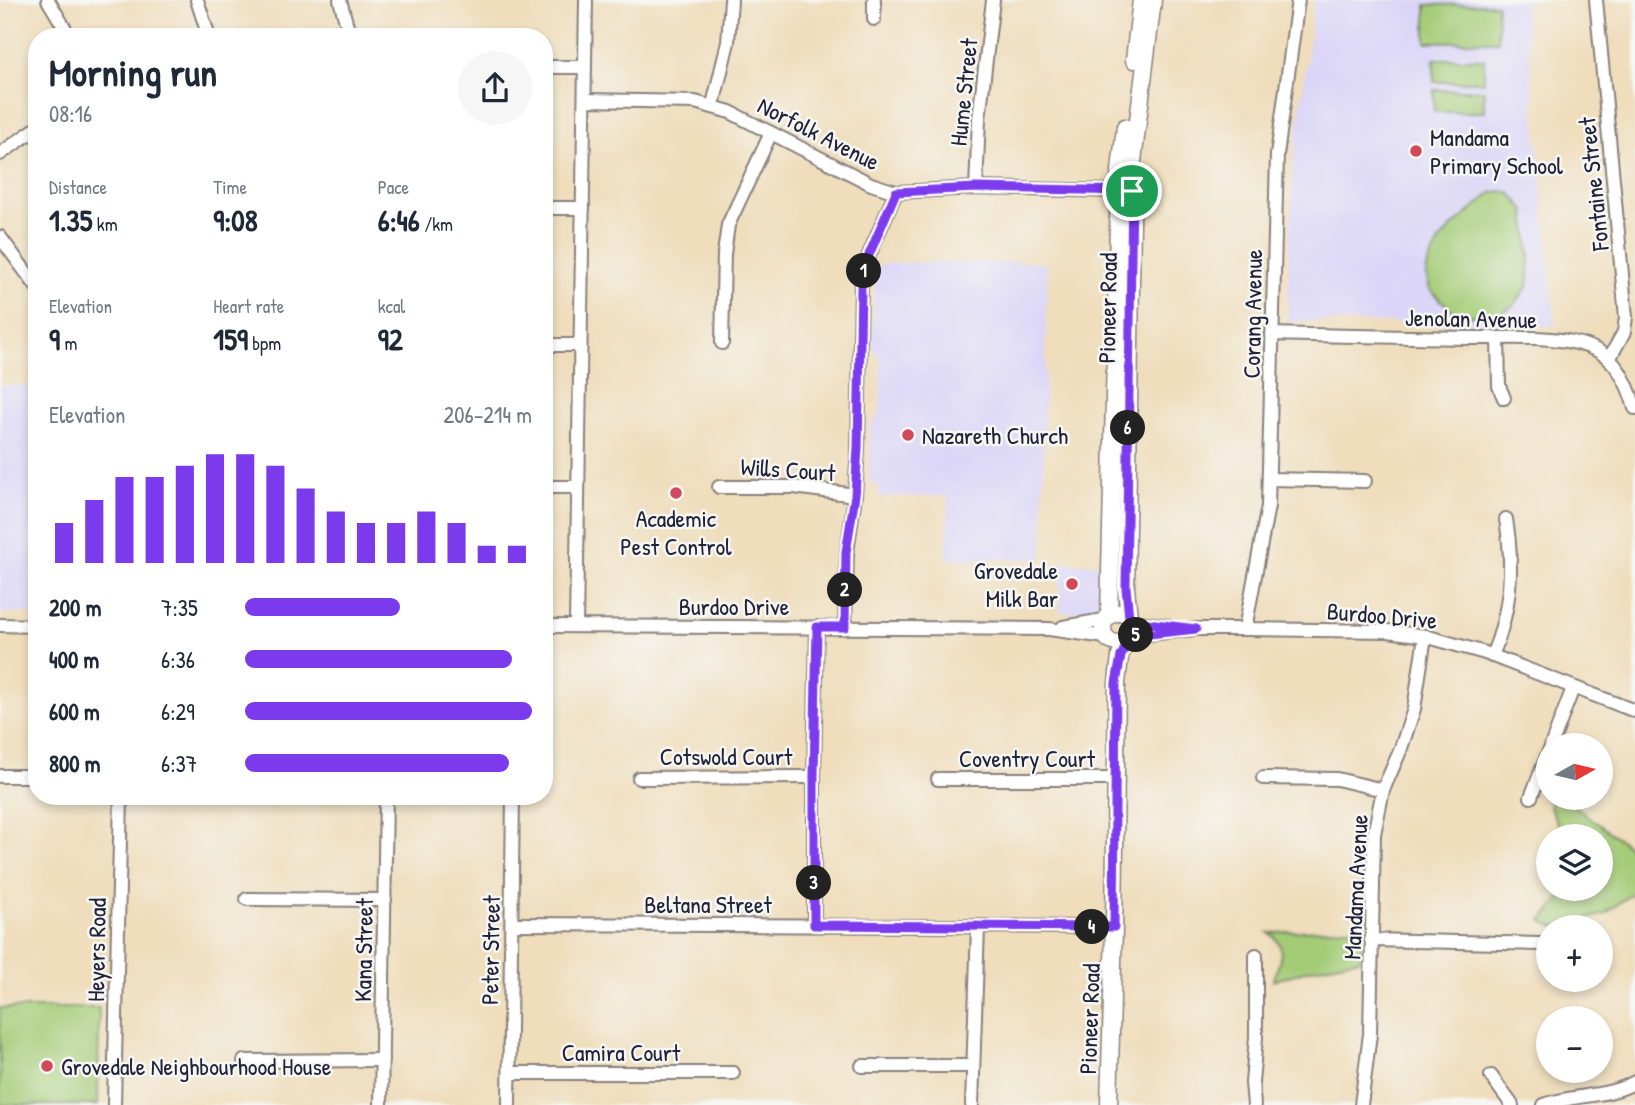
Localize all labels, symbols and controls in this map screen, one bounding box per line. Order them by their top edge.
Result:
street label: Hume Street [941,36,985,147]
text: Morning run [49,46,217,98]
button: share [458,51,532,125]
street label: Norfolk Avenue [753,89,886,178]
text: 08:16 [49,98,92,129]
street label: Fontaine Street [1570,115,1616,253]
place label: Mandama Primary School [1430,121,1564,181]
marker: Mandama Primary School [1408,143,1424,159]
pin [1102,161,1162,221]
icon: arrive [1113,172,1151,210]
text: Distance [49,174,107,200]
text: Time [213,174,247,200]
text: Pace [378,174,409,200]
text: 1.35 [49,200,92,240]
text: 9:08 [213,200,258,240]
text: 6:46 [378,200,420,240]
text: km [92,211,118,237]
text: /km [420,211,453,237]
street label: Corang Avenue [1235,249,1269,379]
street label: Pioneer Road [1090,252,1124,364]
pin: 1 [846,254,882,288]
text: 1 [860,257,867,283]
text: Elevation [49,293,112,319]
text: Heart rate [213,293,284,319]
text: kcal [378,293,405,319]
street label: Jenolan Avenue [1405,301,1538,335]
text: 9 [49,319,60,359]
text: 159 [213,319,248,359]
text: 92 [378,319,403,359]
text: m [60,330,77,356]
text: bpm [248,330,281,356]
text: Elevation [49,399,125,430]
text: 206–214 m [443,399,532,430]
pin: 6 [1110,410,1146,446]
text: 6 [1124,414,1131,440]
place label: Nazareth Church [922,419,1068,451]
marker: Nazareth Church [900,427,916,443]
street label: Wills Court [739,450,837,488]
marker: Academic Pest Control [668,485,684,501]
place label: Academic Pest Control [620,502,732,562]
place label: Grovedale Milk Bar [974,554,1058,614]
pin: 2 [828,572,862,608]
text: 2 [840,576,849,602]
marker: Grovedale Milk Bar [1064,576,1080,592]
street label: Burdoo Drive [679,590,790,622]
text: 200 m [49,592,101,623]
text: 7:35 [161,592,198,623]
street label: Burdoo Drive [1326,594,1439,636]
pin: 5 [1118,618,1154,652]
text: 5 [1131,621,1140,647]
text: 400 m [49,644,99,675]
text: 6:36 [161,644,195,675]
text: 600 m [49,696,100,727]
text: 6:29 [161,696,195,727]
north arrow [1536,733,1614,810]
map controls [1536,733,1613,1083]
street label: Cotswold Court [660,740,793,772]
street label: Coventry Court [959,742,1096,774]
text: 800 m [49,748,101,779]
text: 6:37 [161,748,197,779]
street label: Mandama Avenue [1335,813,1375,960]
button: layers [1536,824,1613,901]
pin: 3 [796,866,832,900]
text: 3 [809,869,818,895]
street label: Beltana Street [644,888,772,920]
street label: Peter Street [473,894,507,1005]
street label: Kana Street [346,897,380,1002]
street label: Heyers Road [79,898,113,1002]
pin: 4 [1074,909,1110,944]
text: 4 [1088,913,1095,939]
button: + [1536,915,1613,992]
street label: Pioneer Road [1071,963,1107,1075]
button: − [1536,1006,1613,1083]
street label: Camira Court [562,1036,681,1068]
place label: Grovedale Neighbourhood House [61,1050,332,1082]
marker: Grovedale Neighbourhood House [39,1058,55,1074]

